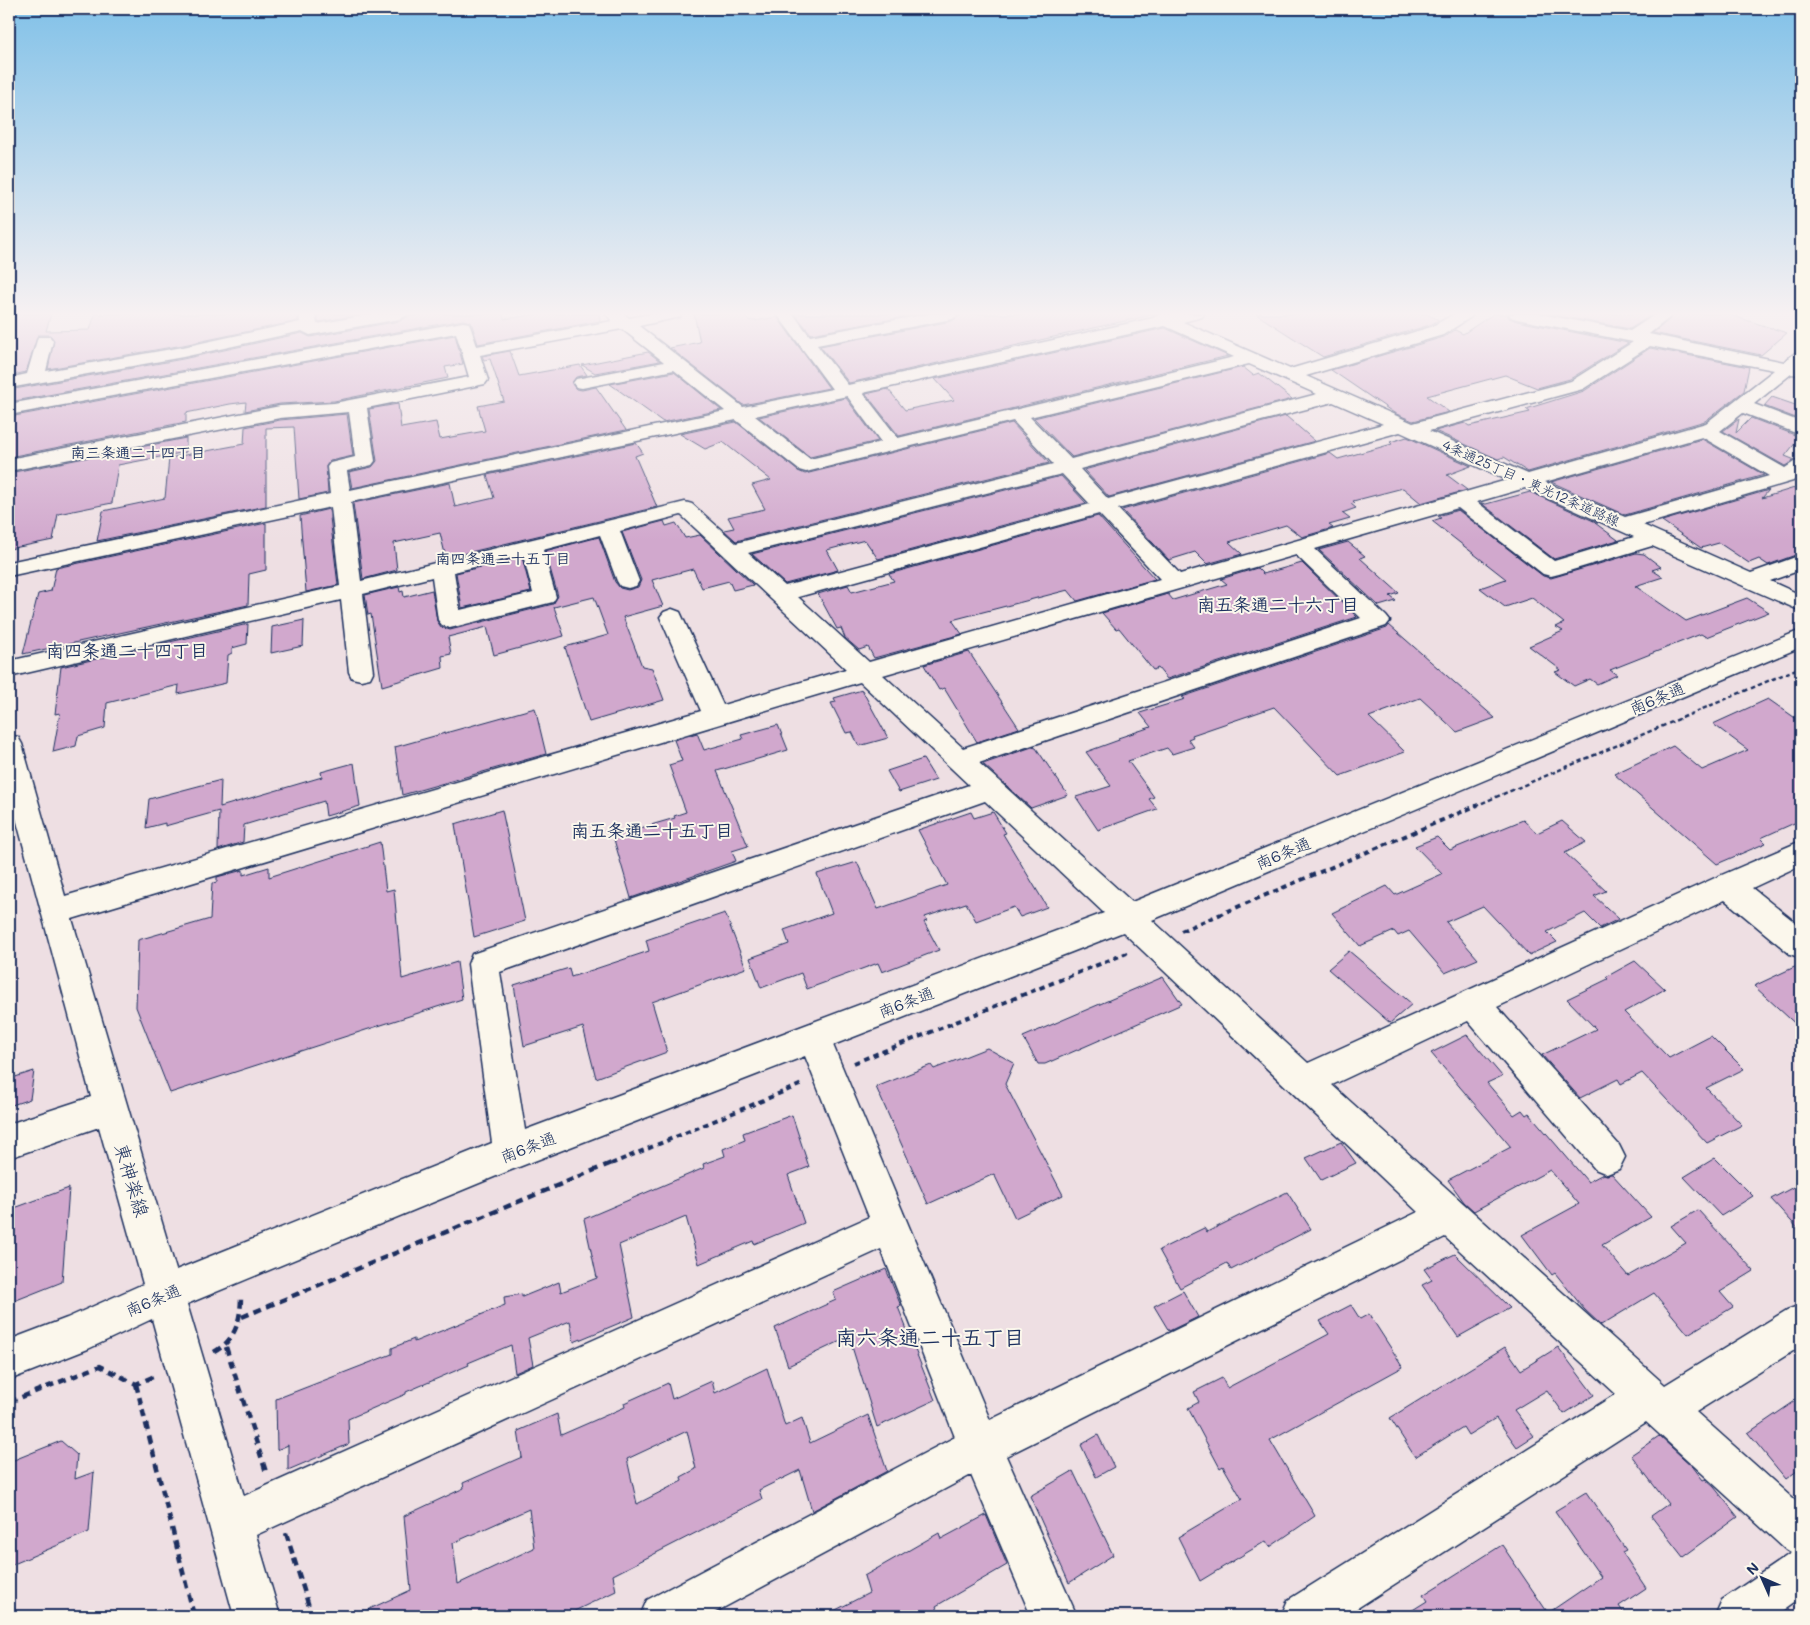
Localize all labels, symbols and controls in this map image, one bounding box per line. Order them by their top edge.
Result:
street label: 4条通25丁目・東光12条道路線 [1440,435,1623,530]
district label: 南三条通二十四丁目 [70,442,206,462]
district label: 南四条通二十五丁目 [435,548,571,568]
district label: 南五条通二十六丁目 [1197,592,1359,616]
district label: 南四条通二十四丁目 [46,638,208,662]
street label: 南6条通 [1626,677,1687,718]
district label: 南五条通二十五丁目 [571,818,733,842]
street label: 南6条通 [1252,832,1313,873]
street label: 南6条通 [875,981,937,1022]
street label: 南6条通 [497,1126,559,1167]
street label: 東神楽線 [109,1140,156,1220]
street label: 南6条通 [122,1279,183,1320]
district label: 南六条通二十五丁目 [836,1323,1025,1350]
north arrow [1738,1552,1788,1602]
text: N [1742,1558,1763,1579]

